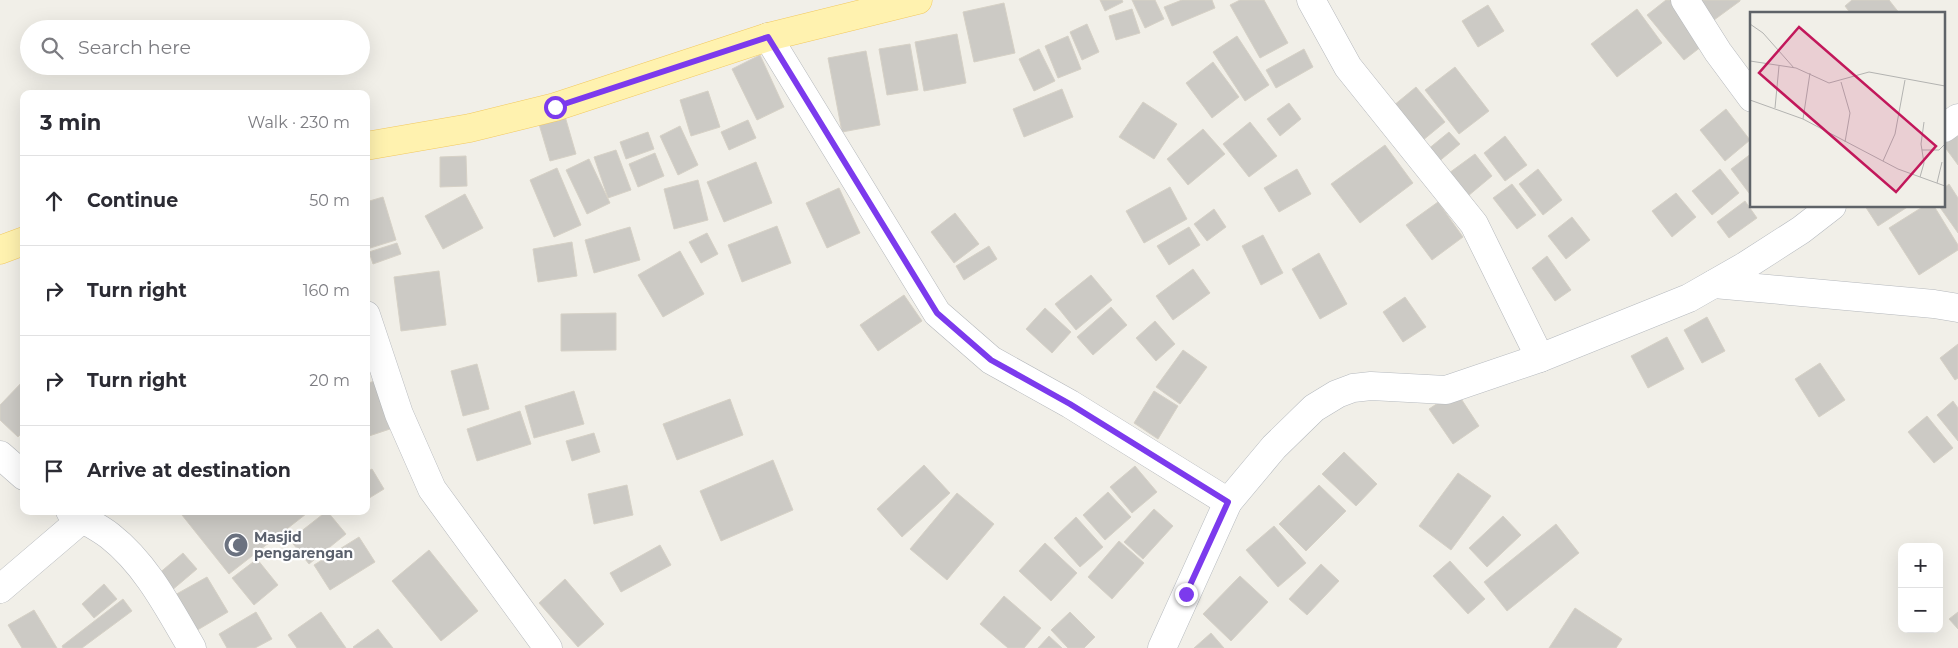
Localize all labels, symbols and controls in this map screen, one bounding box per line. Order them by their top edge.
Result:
inset map [1750,12,1946,208]
search box [20,20,370,75]
icon: search [38,34,66,62]
text: Search here [78,36,191,59]
route start [544,96,567,119]
text: 3 min [40,110,101,135]
text: Walk · 230 m [248,113,350,132]
icon: ahead [40,187,68,215]
text: Continue [87,189,178,212]
text: 50 m [309,191,350,210]
icon: right [40,277,68,305]
text: Turn right [87,279,187,302]
text: 160 m [303,281,350,300]
icon: right [40,367,68,395]
text: Turn right [87,369,187,392]
text: 20 m [309,371,350,390]
icon: arrive [40,457,68,485]
text: Arrive at destination [87,459,291,482]
place label: Masjid pengarengan [254,528,353,562]
mosque icon: Masjid pengarengan [223,532,249,558]
map controls [1898,543,1943,633]
button: + [1898,543,1943,588]
route end [1175,583,1198,606]
button: − [1898,588,1943,633]

